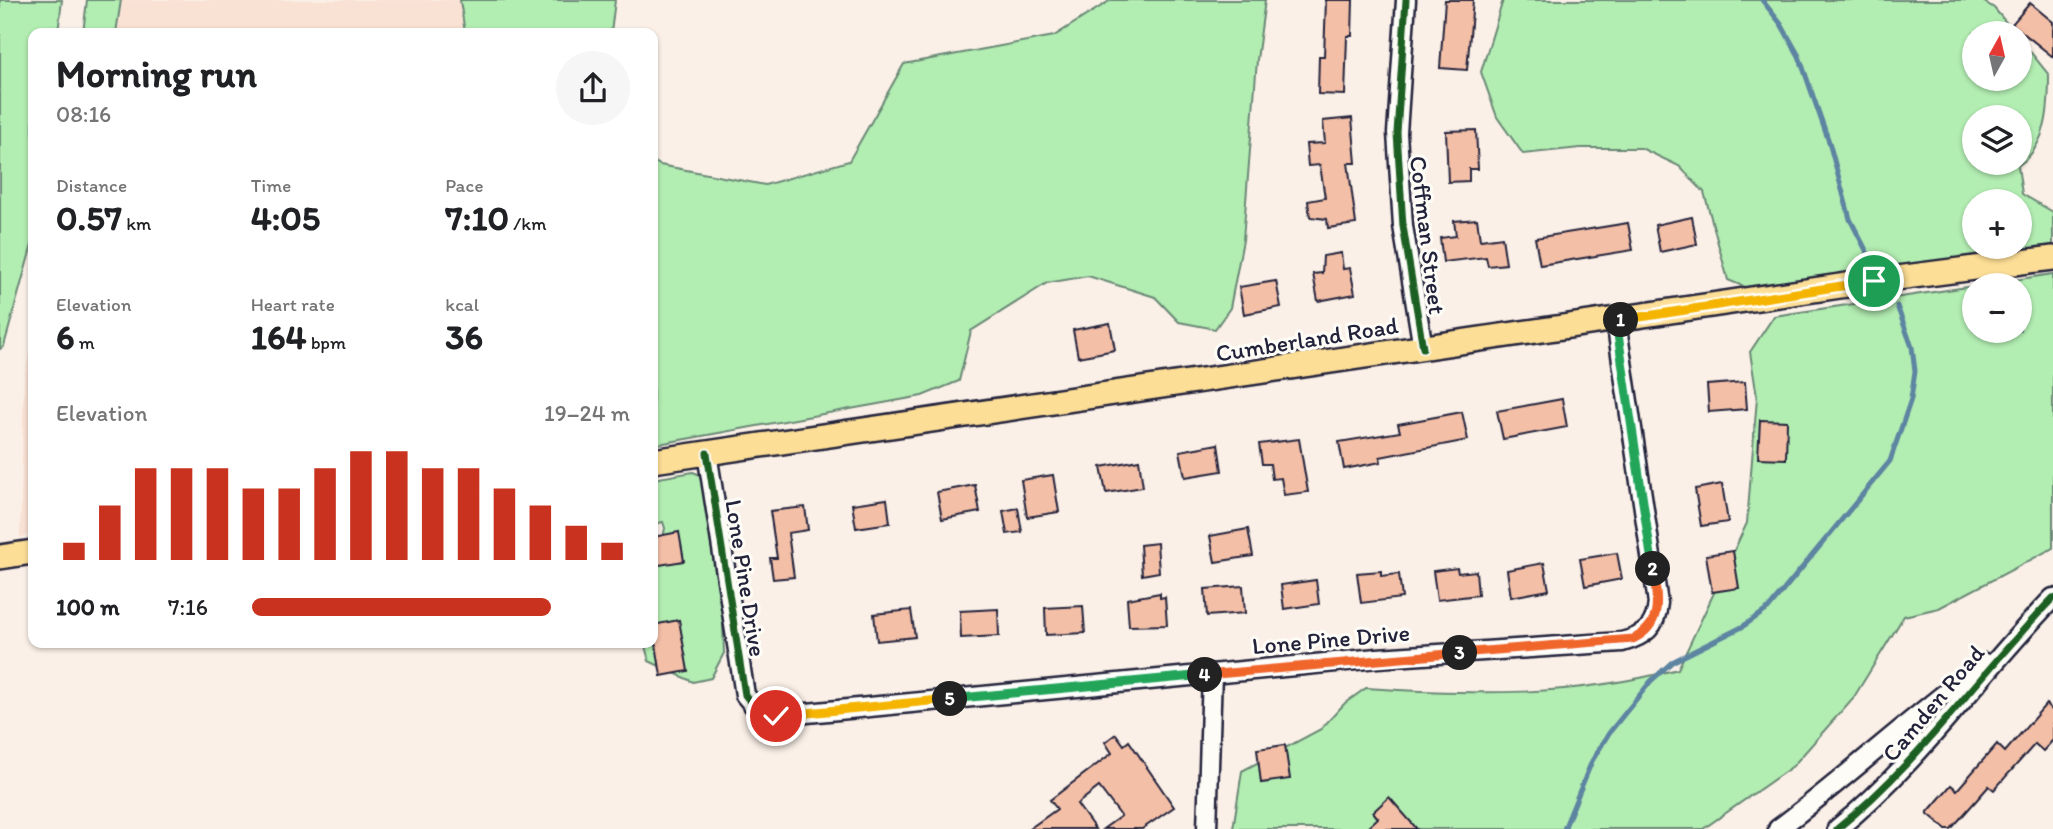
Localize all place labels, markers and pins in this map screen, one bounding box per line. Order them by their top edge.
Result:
pin [1844,251,1904,311]
pin: 1 [1604,302,1638,338]
pin: 2 [1636,552,1670,586]
pin: 3 [1442,636,1478,670]
pin: 4 [1188,658,1222,692]
pin: 5 [932,682,968,716]
pin [746,686,806,746]

